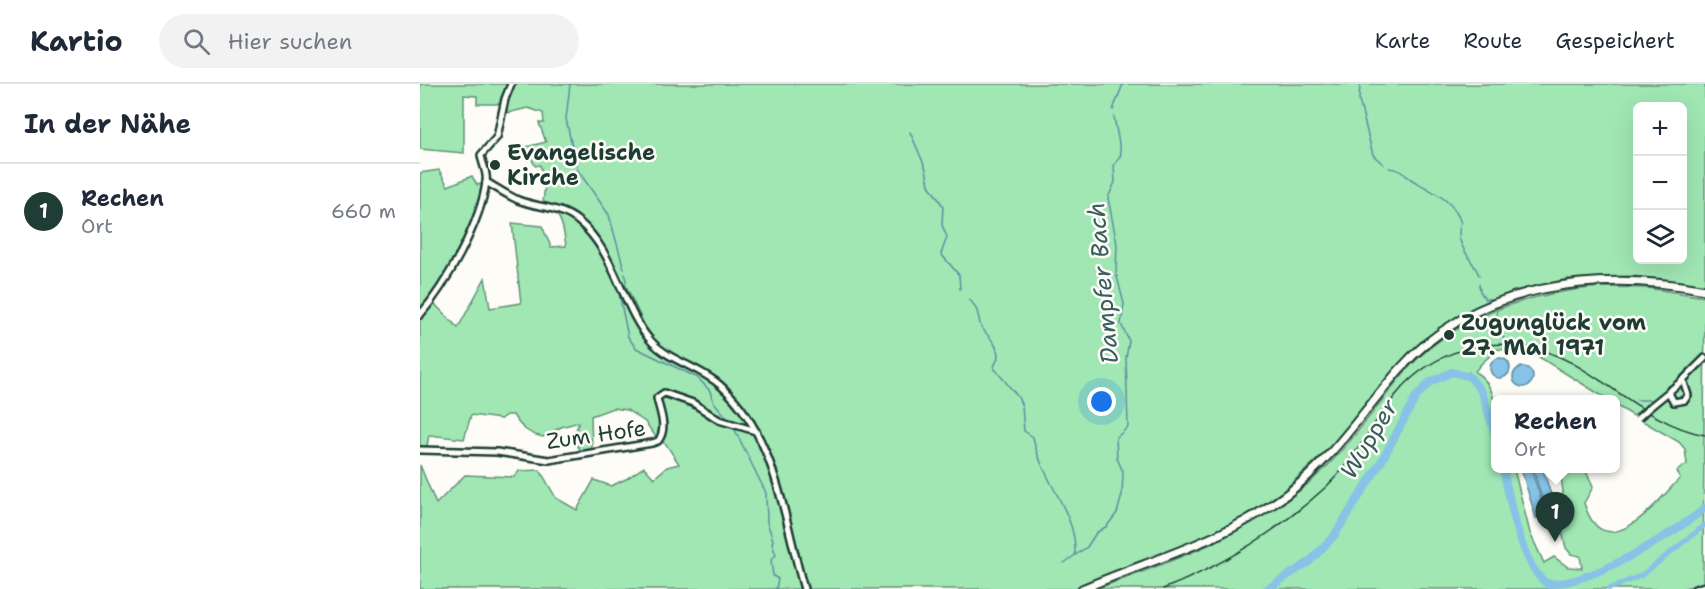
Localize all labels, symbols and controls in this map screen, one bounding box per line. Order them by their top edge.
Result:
search box [159,14,579,68]
text: Kartio [30,22,123,60]
icon: search [180,25,213,58]
text: Hier suchen [228,27,352,56]
text: Karte [1375,27,1430,55]
text: Route [1463,27,1522,55]
text: Gespeichert [1555,27,1675,55]
map controls [1633,102,1687,264]
button: + [1633,102,1687,156]
text: In der Nähe [24,106,191,141]
place label: Evangelische Kirche [507,138,655,192]
button: − [1633,156,1687,210]
marker: Evangelische Kirche [488,158,502,172]
text: Rechen [81,184,164,213]
text: 1 [39,198,48,224]
text: 660 m [331,198,396,224]
water label: Dampfer Bach [1080,201,1126,365]
button: layers [1633,210,1687,264]
text: Ort [81,213,113,239]
place label: Zugunglück vom 27. Mai 1971 [1461,308,1646,362]
marker: Zugunglück vom 27. Mai 1971 [1442,328,1456,342]
your location [1087,387,1116,416]
water label: Wupper [1333,393,1406,485]
popup [1491,395,1620,473]
text: Rechen [1514,407,1597,436]
street label: Zum Hofe [544,413,648,456]
text: Ort [1514,436,1546,462]
pin: 1 [1536,492,1574,542]

